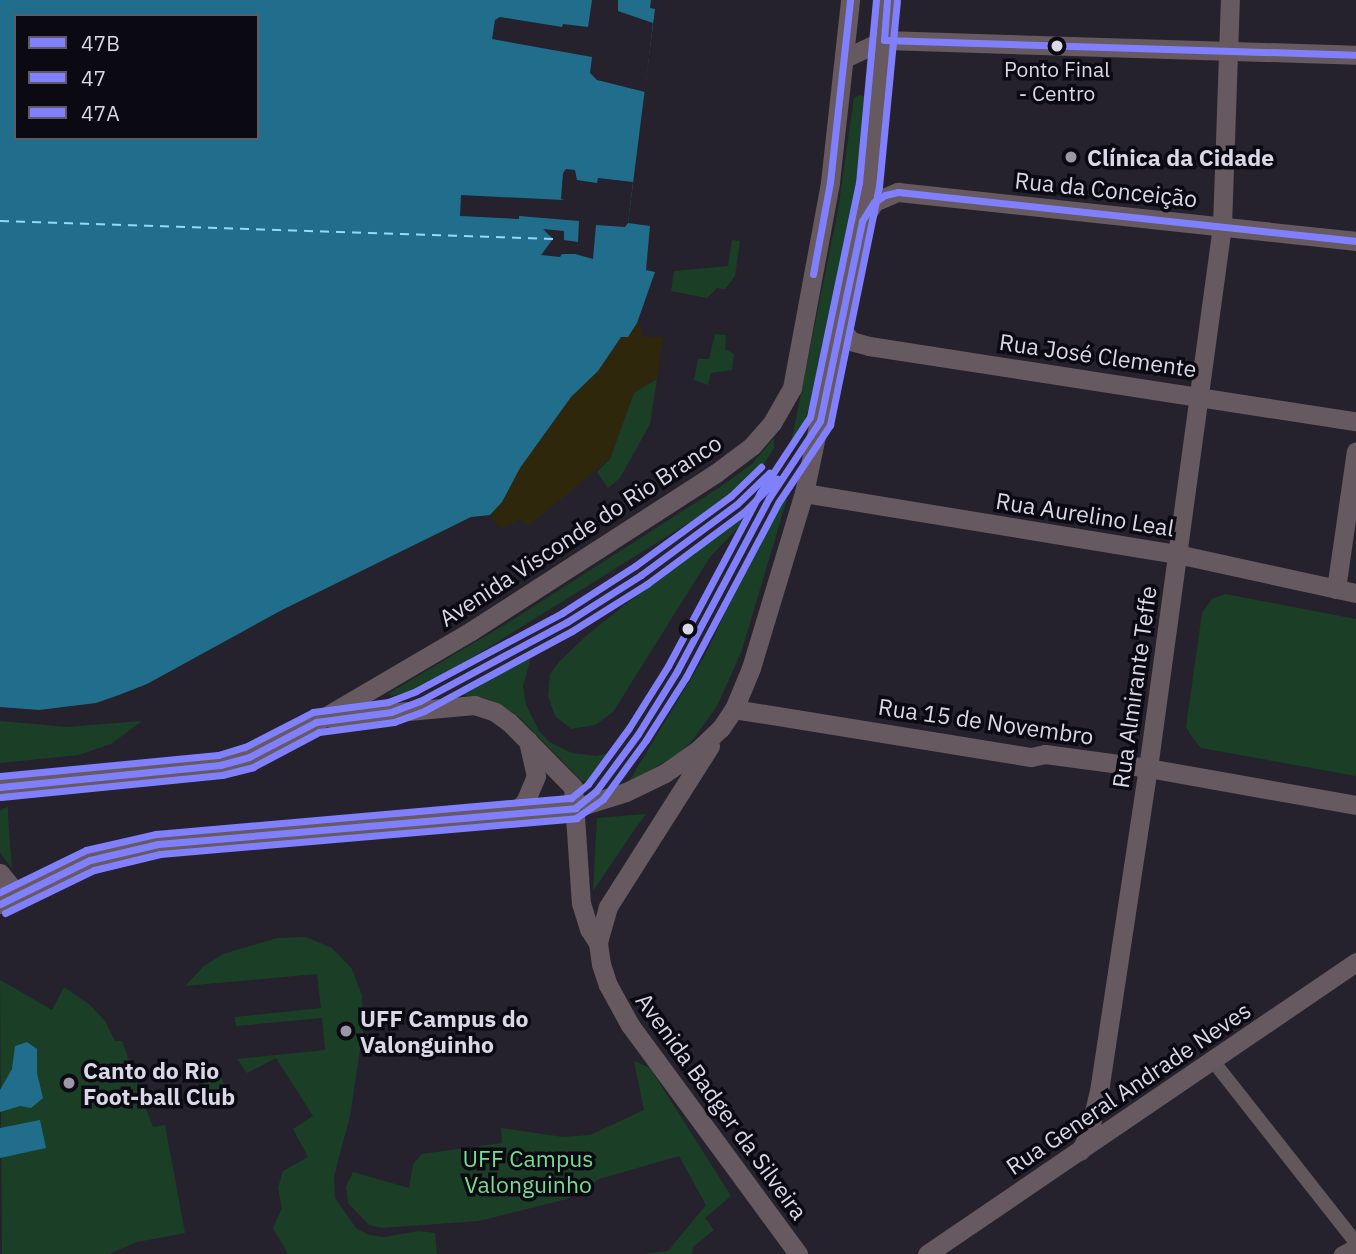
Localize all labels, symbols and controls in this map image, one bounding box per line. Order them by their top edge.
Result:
legend [14,14,259,140]
text: 47B [81,29,120,57]
marker: Ponto Final - Centro [1050,39,1064,53]
place label: Ponto Final - Centro [1004,56,1110,106]
text: 47 [81,64,106,92]
text: 47A [81,99,120,127]
place label: Clínica da Cidade [1087,143,1274,171]
marker: Clínica da Cidade [1061,147,1081,167]
street label: Rua da Conceição [1013,166,1199,212]
street label: Rua José Clemente [998,327,1198,383]
street label: Avenida Visconde do Rio Branco [434,428,726,632]
street label: Rua Aurelino Leal [994,486,1176,542]
street label: Rua Almirante Teffe [1106,584,1162,790]
unlabelled marker [681,622,695,636]
street label: Rua 15 de Novembro [877,692,1095,750]
street label: Avenida Badger da Silveira [630,987,814,1225]
street label: Rua General Andrade Neves [1001,996,1255,1180]
place label: UFF Campus do Valonguinho [360,1004,529,1058]
marker: UFF Campus do Valonguinho [338,1023,354,1039]
place label: Canto do Rio Foot-ball Club [83,1056,235,1110]
marker: Canto do Rio Foot-ball Club [61,1075,77,1091]
park label: UFF Campus Valonguinho [463,1144,593,1198]

